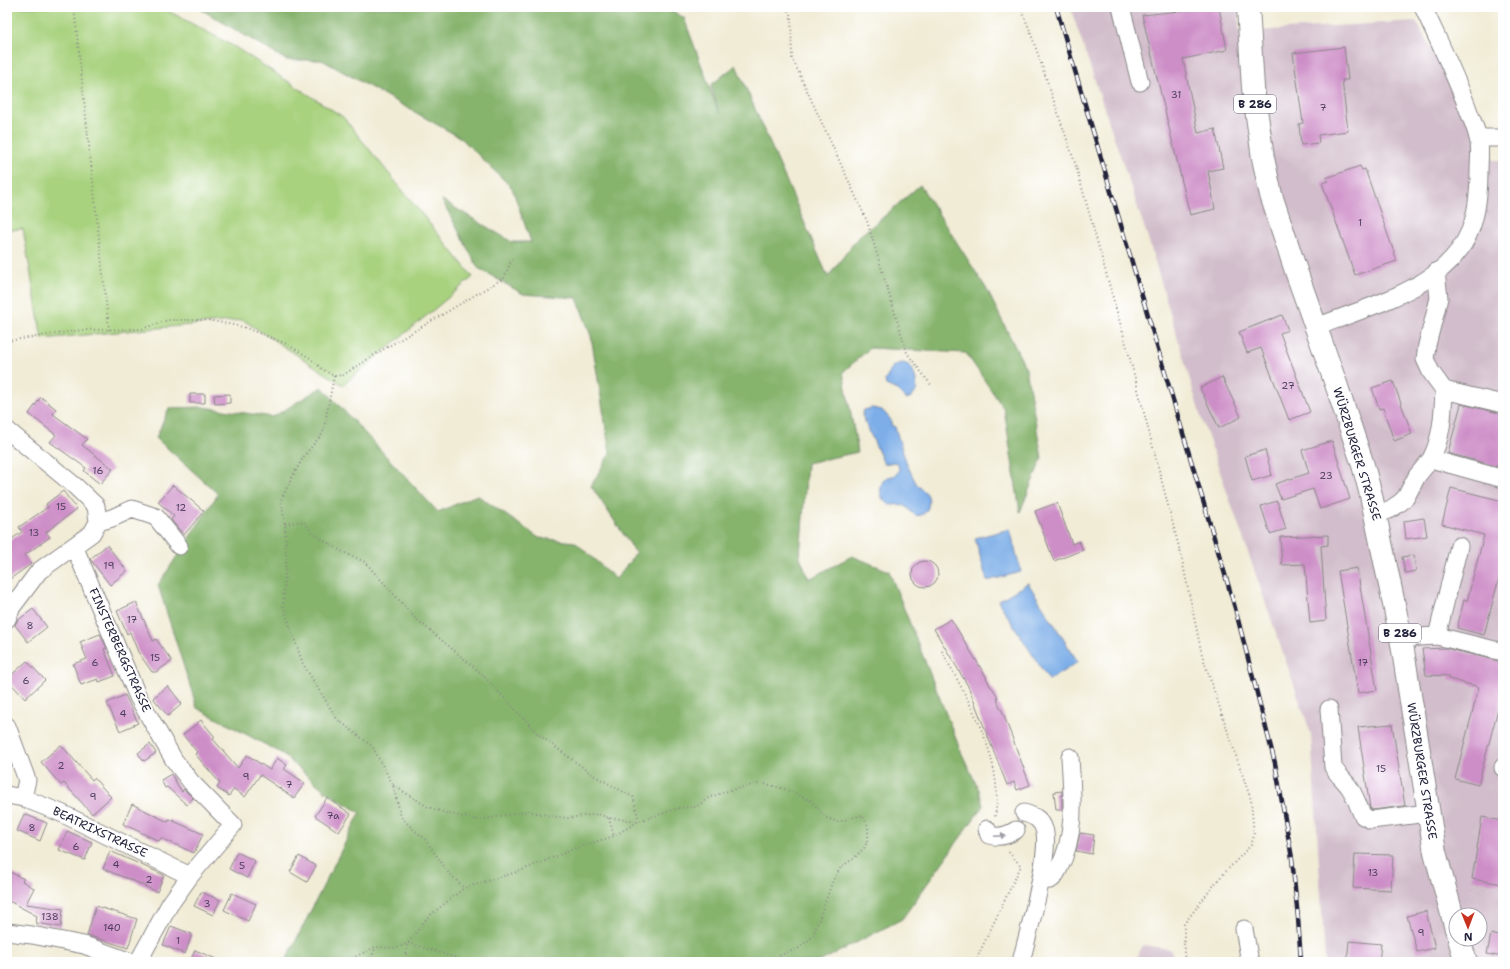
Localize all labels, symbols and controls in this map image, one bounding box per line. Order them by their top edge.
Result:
house number: 31 [1171,88,1181,101]
road number: B 286 [1234,95,1276,113]
house number: 7 [1320,101,1327,114]
house number: 1 [1358,216,1362,229]
house number: 27 [1281,379,1295,392]
street label: WÜRZBURGER STRASSE [1329,385,1385,523]
house number: 16 [93,464,103,477]
house number: 23 [1319,469,1333,482]
house number: 15 [56,500,66,513]
house number: 12 [176,501,186,514]
house number: 13 [29,526,39,539]
house number: 19 [104,559,114,572]
street label: FINSTERBERGSTRASSE [85,585,155,715]
house number: 17 [127,613,137,626]
house number: 8 [27,619,34,632]
road number: B 286 [1379,624,1421,642]
house number: 15 [150,651,160,664]
house number: 6 [92,656,99,669]
house number: 17 [1358,656,1368,669]
house number: 6 [23,674,30,687]
street label: WÜRZBURGER STRASSE [1403,701,1441,841]
house number: 4 [120,707,127,720]
house number: 2 [58,759,65,772]
house number: 15 [1376,762,1386,775]
house number: 9 [243,770,250,783]
house number: 7 [286,778,293,791]
house number: 9 [90,790,97,803]
street label: BEATRIXSTRASSE [50,803,150,861]
house number: 7a [327,809,340,822]
house number: 8 [29,821,36,834]
one-way arrow [994,832,1006,839]
house number: 6 [73,840,80,853]
house number: 4 [113,858,120,871]
house number: 5 [239,859,245,872]
house number: 13 [1368,866,1378,879]
house number: 2 [146,873,153,886]
house number: 3 [204,897,211,910]
north arrow [1448,907,1488,947]
house number: 138 [41,910,59,923]
house number: 140 [103,921,121,934]
house number: 9 [1418,926,1425,939]
text: N [1463,929,1473,944]
house number: 1 [176,934,180,947]

